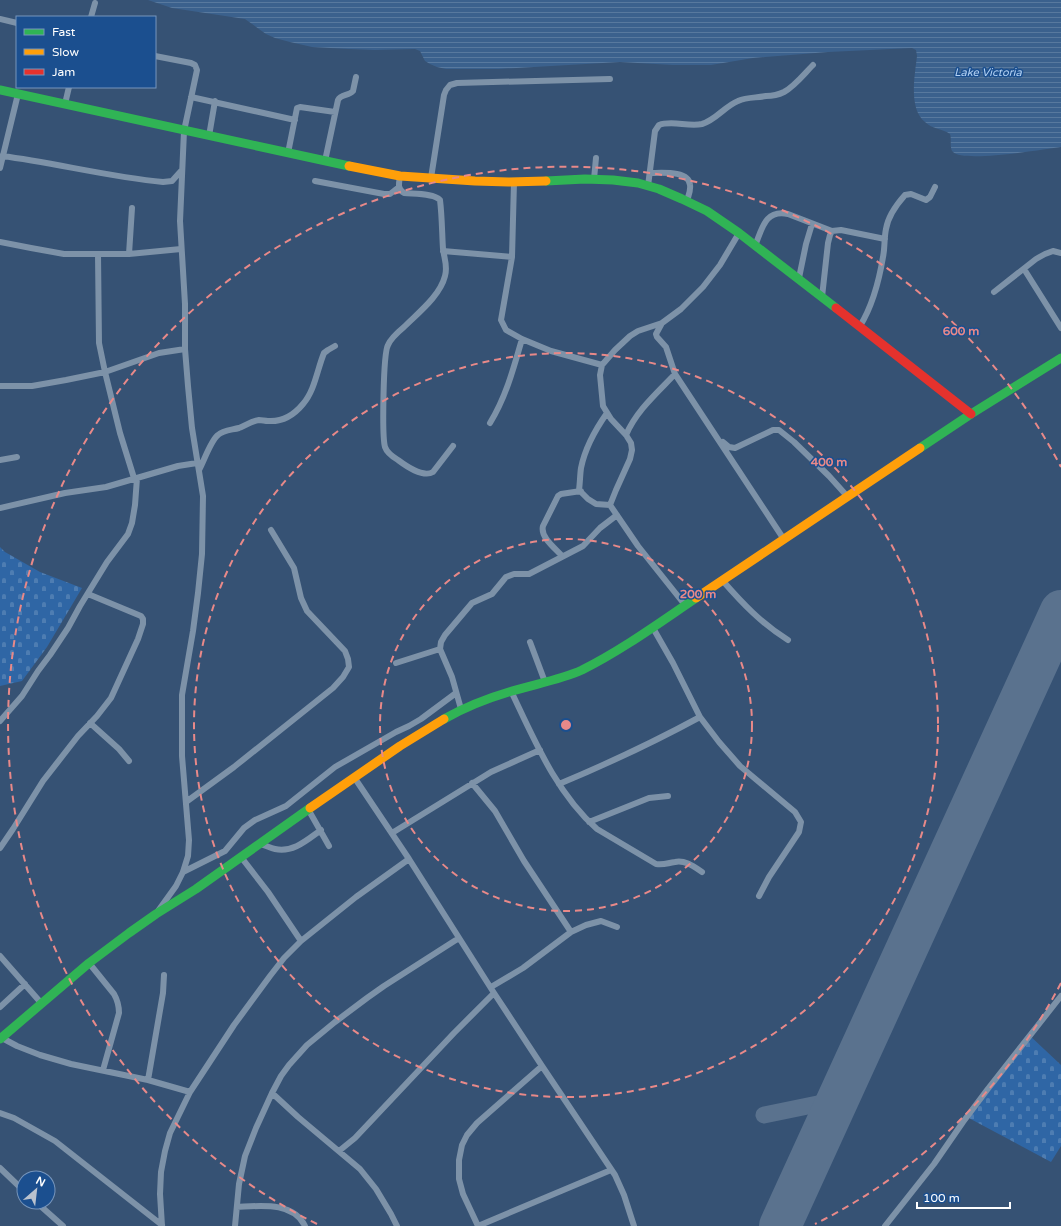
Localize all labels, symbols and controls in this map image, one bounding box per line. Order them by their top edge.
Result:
legend [16,16,156,88]
text: Fast [52,25,76,39]
text: Slow [52,45,79,59]
text: Jam [52,65,75,79]
water label: Lake Victoria [954,66,1023,79]
text: 600 m [943,324,979,338]
text: 400 m [811,455,847,469]
text: 200 m [680,587,716,601]
centre of rings [559,718,573,732]
north arrow [16,1170,56,1210]
text: N [34,1174,47,1189]
scale bar [917,1184,1010,1210]
text: 100 m [923,1191,960,1205]

